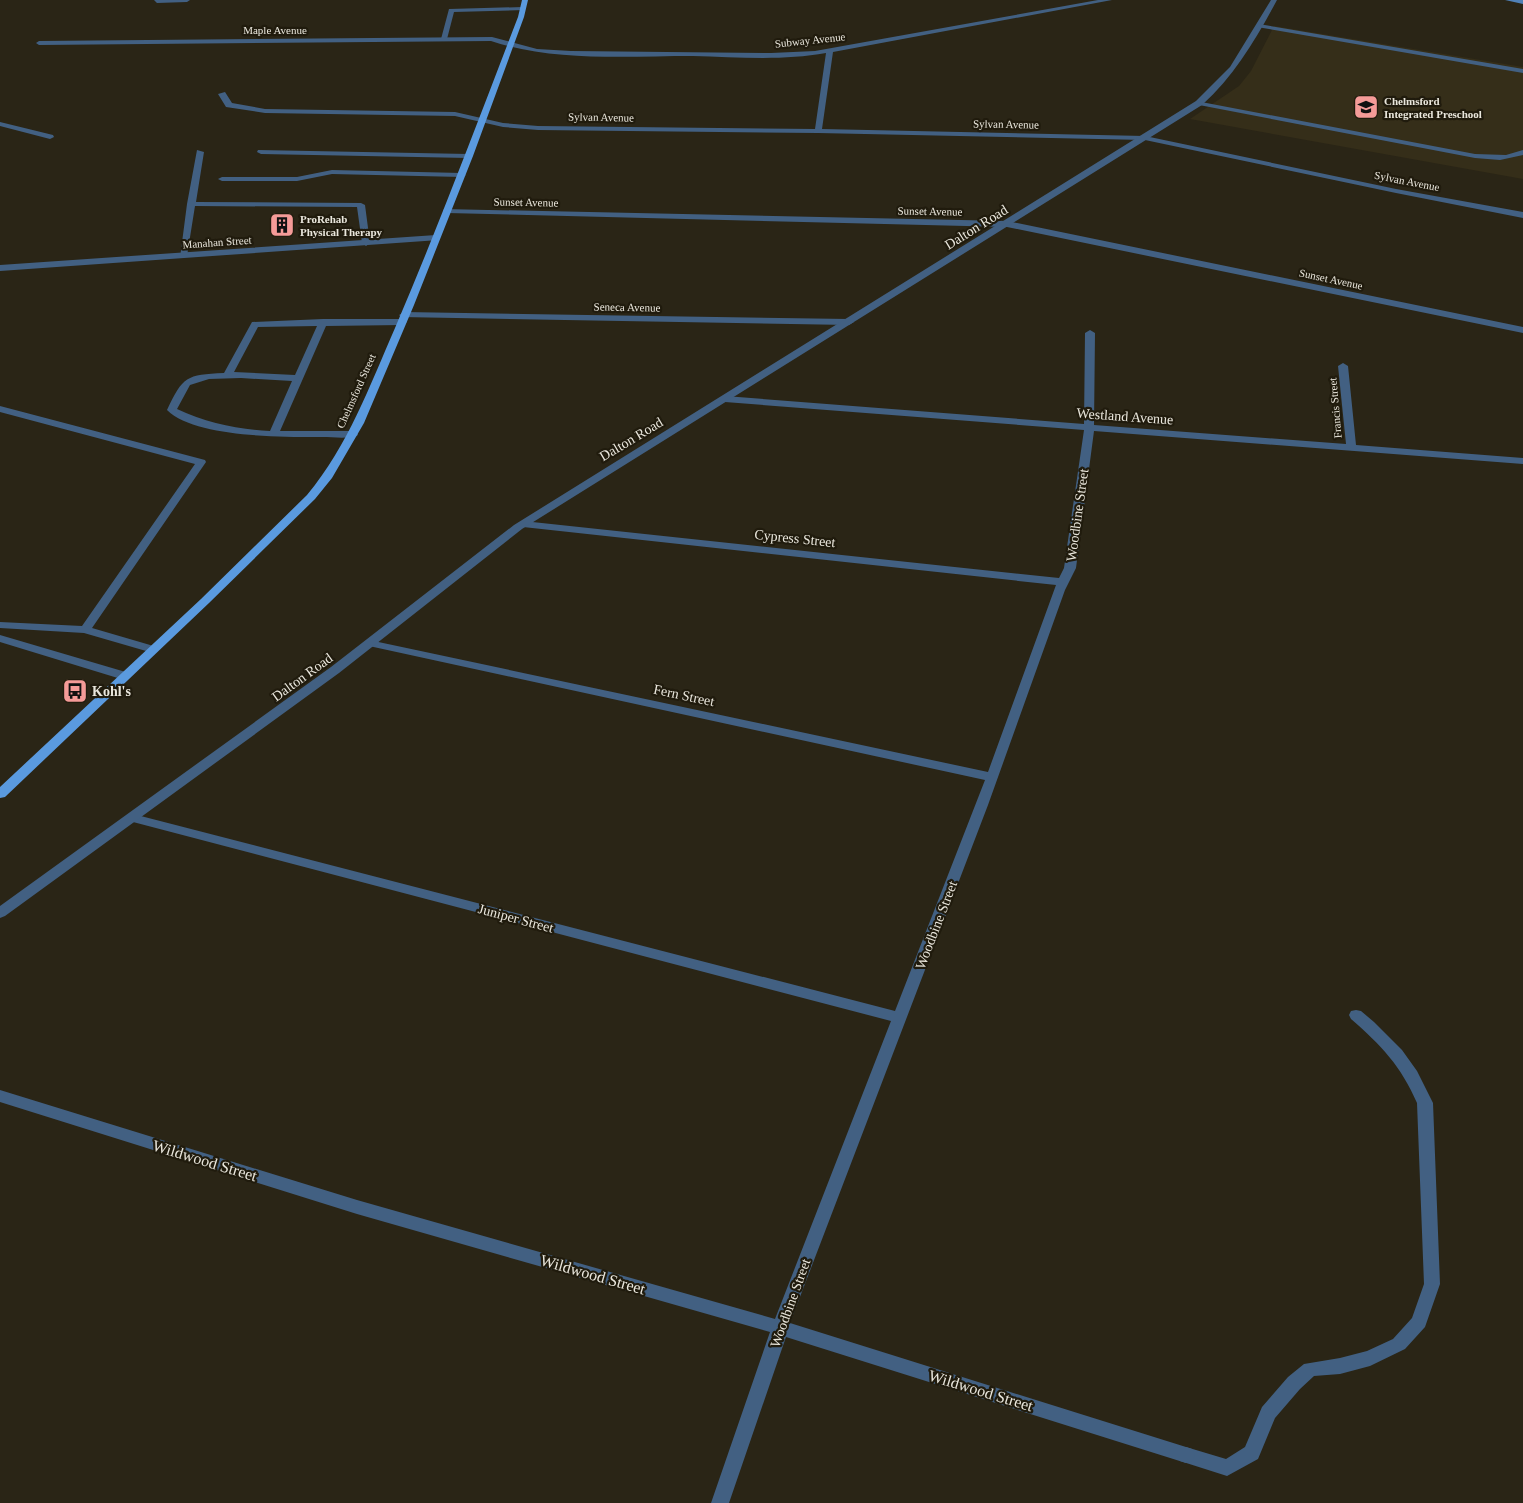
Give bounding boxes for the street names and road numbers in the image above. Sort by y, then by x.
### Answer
street label: Maple Avenue [243,24,307,36]
street label: Subway Avenue [774,30,846,50]
street label: Sylvan Avenue [568,110,634,124]
street label: Sylvan Avenue [973,117,1039,131]
street label: Sylvan Avenue [1373,169,1441,193]
street label: Sunset Avenue [493,195,559,209]
street label: Dalton Road [942,202,1010,253]
street label: Sunset Avenue [897,204,963,218]
street label: Manahan Street [182,234,252,250]
street label: Sunset Avenue [1298,266,1364,292]
street label: Seneca Avenue [594,300,661,314]
street label: Chelmsford Street [334,352,378,430]
street label: Francis Street [1326,377,1344,439]
street label: Westland Avenue [1076,406,1174,427]
street label: Dalton Road [597,415,666,464]
street label: Woodbine Street [1064,468,1091,562]
street label: Cypress Street [754,527,836,550]
street label: Dalton Road [269,650,335,704]
street label: Fern Street [652,682,716,709]
street label: Woodbine Street [913,879,960,971]
street label: Juniper Street [477,901,555,936]
street label: Wildwood Street [151,1137,260,1185]
street label: Wildwood Street [538,1251,648,1298]
street label: Woodbine Street [767,1257,814,1350]
street label: Wildwood Street [927,1367,1036,1415]

